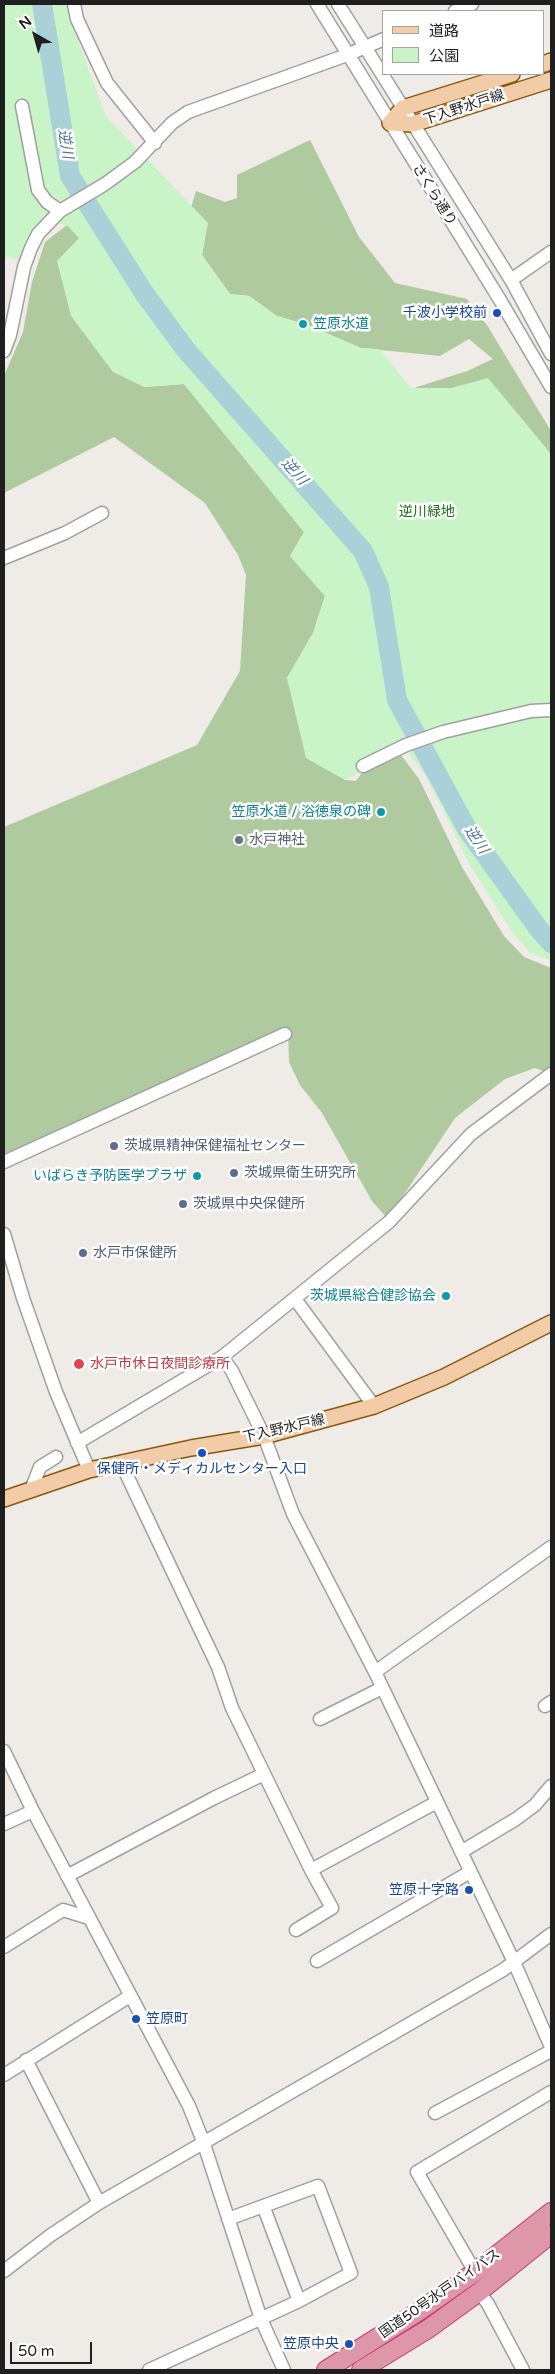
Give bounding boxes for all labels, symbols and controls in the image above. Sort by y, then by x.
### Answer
north arrow [10,10,60,60]
legend [382,10,545,75]
text: N [16,13,35,33]
text: 道路 [429,22,459,40]
text: 公園 [429,47,459,65]
street label: 下入野水戸線 [421,87,507,129]
water label: 逆川 [54,128,76,160]
street label: さくら通り [408,161,460,229]
place label: 千波小学校前 [403,305,487,321]
marker: 千波小学校前 [491,307,503,319]
place label: 笠原水道 [313,316,369,332]
marker: 笠原水道 [297,318,309,330]
water label: 逆川 [277,455,311,489]
park label: 逆川緑地 [399,504,455,520]
place label: 笠原水道 / 浴徳泉の碑 [232,804,371,820]
marker: 笠原水道 / 浴徳泉の碑 [375,806,387,818]
water label: 逆川 [460,823,492,857]
place label: 水戸神社 [249,832,305,848]
marker: 水戸神社 [233,834,245,846]
place label: 茨城県精神保健福祉センター [124,1138,306,1154]
marker: 茨城県精神保健福祉センター [108,1140,120,1152]
place label: 茨城県衛生研究所 [244,1165,356,1181]
marker: 茨城県衛生研究所 [228,1167,240,1179]
place label: いばらき予防医学プラザ [33,1168,187,1184]
marker: いばらき予防医学プラザ [191,1170,203,1182]
place label: 茨城県中央保健所 [193,1196,305,1212]
marker: 茨城県中央保健所 [177,1198,189,1210]
place label: 水戸市保健所 [93,1245,177,1261]
marker: 水戸市保健所 [77,1247,89,1259]
place label: 茨城県総合健診協会 [310,1288,436,1304]
marker: 茨城県総合健診協会 [440,1290,452,1302]
place label: 水戸市休日夜間診療所 [90,1356,230,1372]
marker: 水戸市休日夜間診療所 [72,1357,86,1371]
street label: 下入野水戸線 [241,1411,327,1447]
marker: 保健所・メディカルセンター入口 [196,1447,208,1459]
place label: 保健所・メディカルセンター入口 [97,1461,307,1477]
place label: 笠原十字路 [389,1882,459,1898]
marker: 笠原十字路 [463,1884,475,1896]
place label: 笠原町 [146,2011,188,2027]
marker: 笠原町 [130,2013,142,2025]
street label: 国道50号水戸バイパス [376,2246,504,2342]
scale bar [12,2332,95,2364]
place label: 笠原中央 [283,2336,339,2352]
marker: 笠原中央 [343,2338,355,2350]
text: 50 m [18,2342,55,2360]

